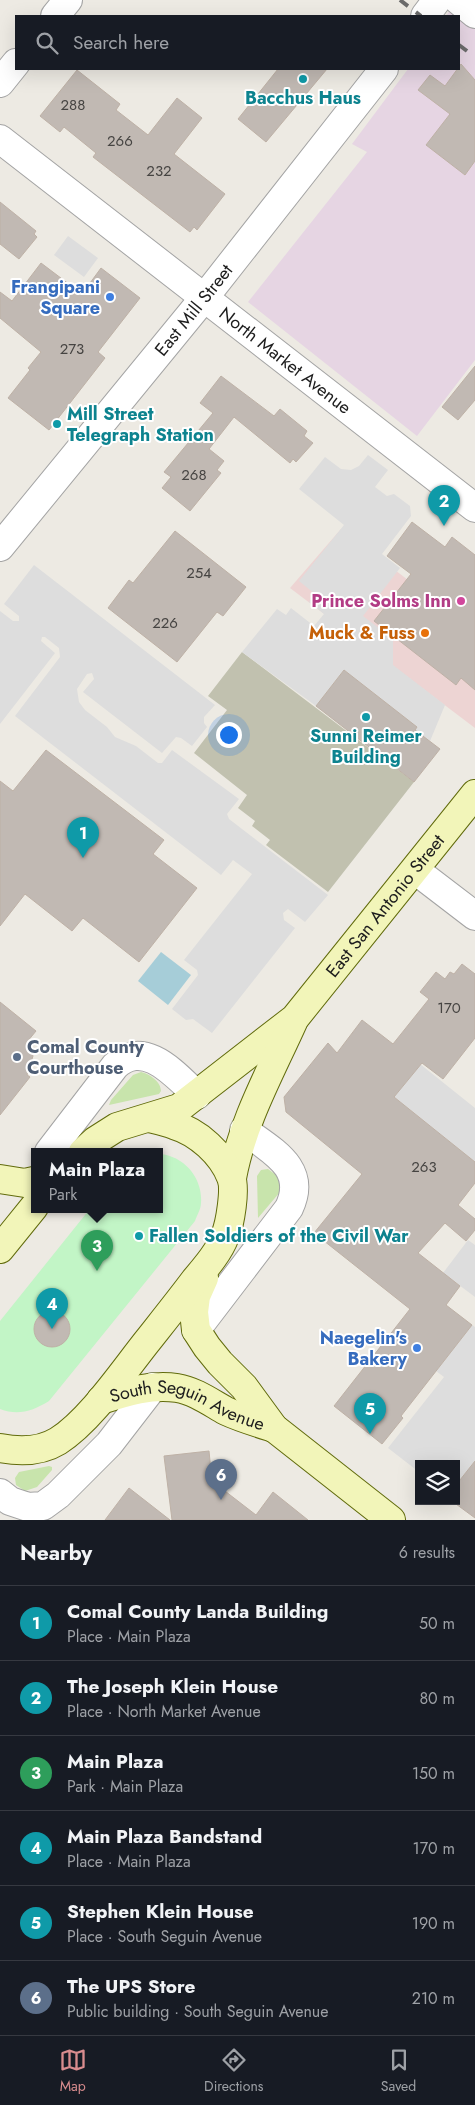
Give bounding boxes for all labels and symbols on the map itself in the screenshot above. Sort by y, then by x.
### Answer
marker: Bacchus Haus [297,73,309,85]
place label: Bacchus Haus [245,85,361,111]
house number: 288 [61,94,85,116]
house number: 266 [107,130,133,152]
house number: 232 [146,160,172,182]
street label: East Mill Street [149,258,239,362]
place label: Frangipani Square [11,274,100,321]
marker: Frangipani Square [104,291,116,303]
street label: North Market Avenue [213,301,357,420]
house number: 273 [60,338,84,360]
place label: Mill Street Telegraph Station [67,401,214,448]
marker: Mill Street Telegraph Station [51,418,63,430]
house number: 268 [181,464,207,486]
pin: 2 [428,485,460,526]
house number: 254 [186,562,212,584]
place label: Prince Solms Inn [311,588,451,614]
marker: Prince Solms Inn [455,595,467,607]
house number: 226 [152,612,178,634]
place label: Muck & Fuss [309,620,415,646]
marker: Muck & Fuss [419,627,431,639]
marker: Sunni Reimer Building [360,711,372,723]
your location [216,722,242,748]
place label: Sunni Reimer Building [310,723,423,770]
pin: 1 [67,817,99,858]
street label: East San Antonio Street [320,828,451,983]
house number: 170 [437,997,461,1019]
place label: Comal County Courthouse [27,1034,145,1081]
marker: Comal County Courthouse [11,1051,23,1063]
house number: 263 [411,1156,437,1178]
place label: Fallen Soldiers of the Civil War [149,1223,409,1249]
pin: 3 [81,1230,113,1271]
marker: Fallen Soldiers of the Civil War [133,1230,145,1242]
pin: 4 [36,1288,68,1329]
place label: Naegelin's Bakery [320,1325,408,1372]
marker: Naegelin's Bakery [411,1342,423,1354]
street label: South Seguin Avenue [106,1374,268,1437]
pin: 5 [354,1393,386,1434]
pin: 6 [205,1459,237,1500]

